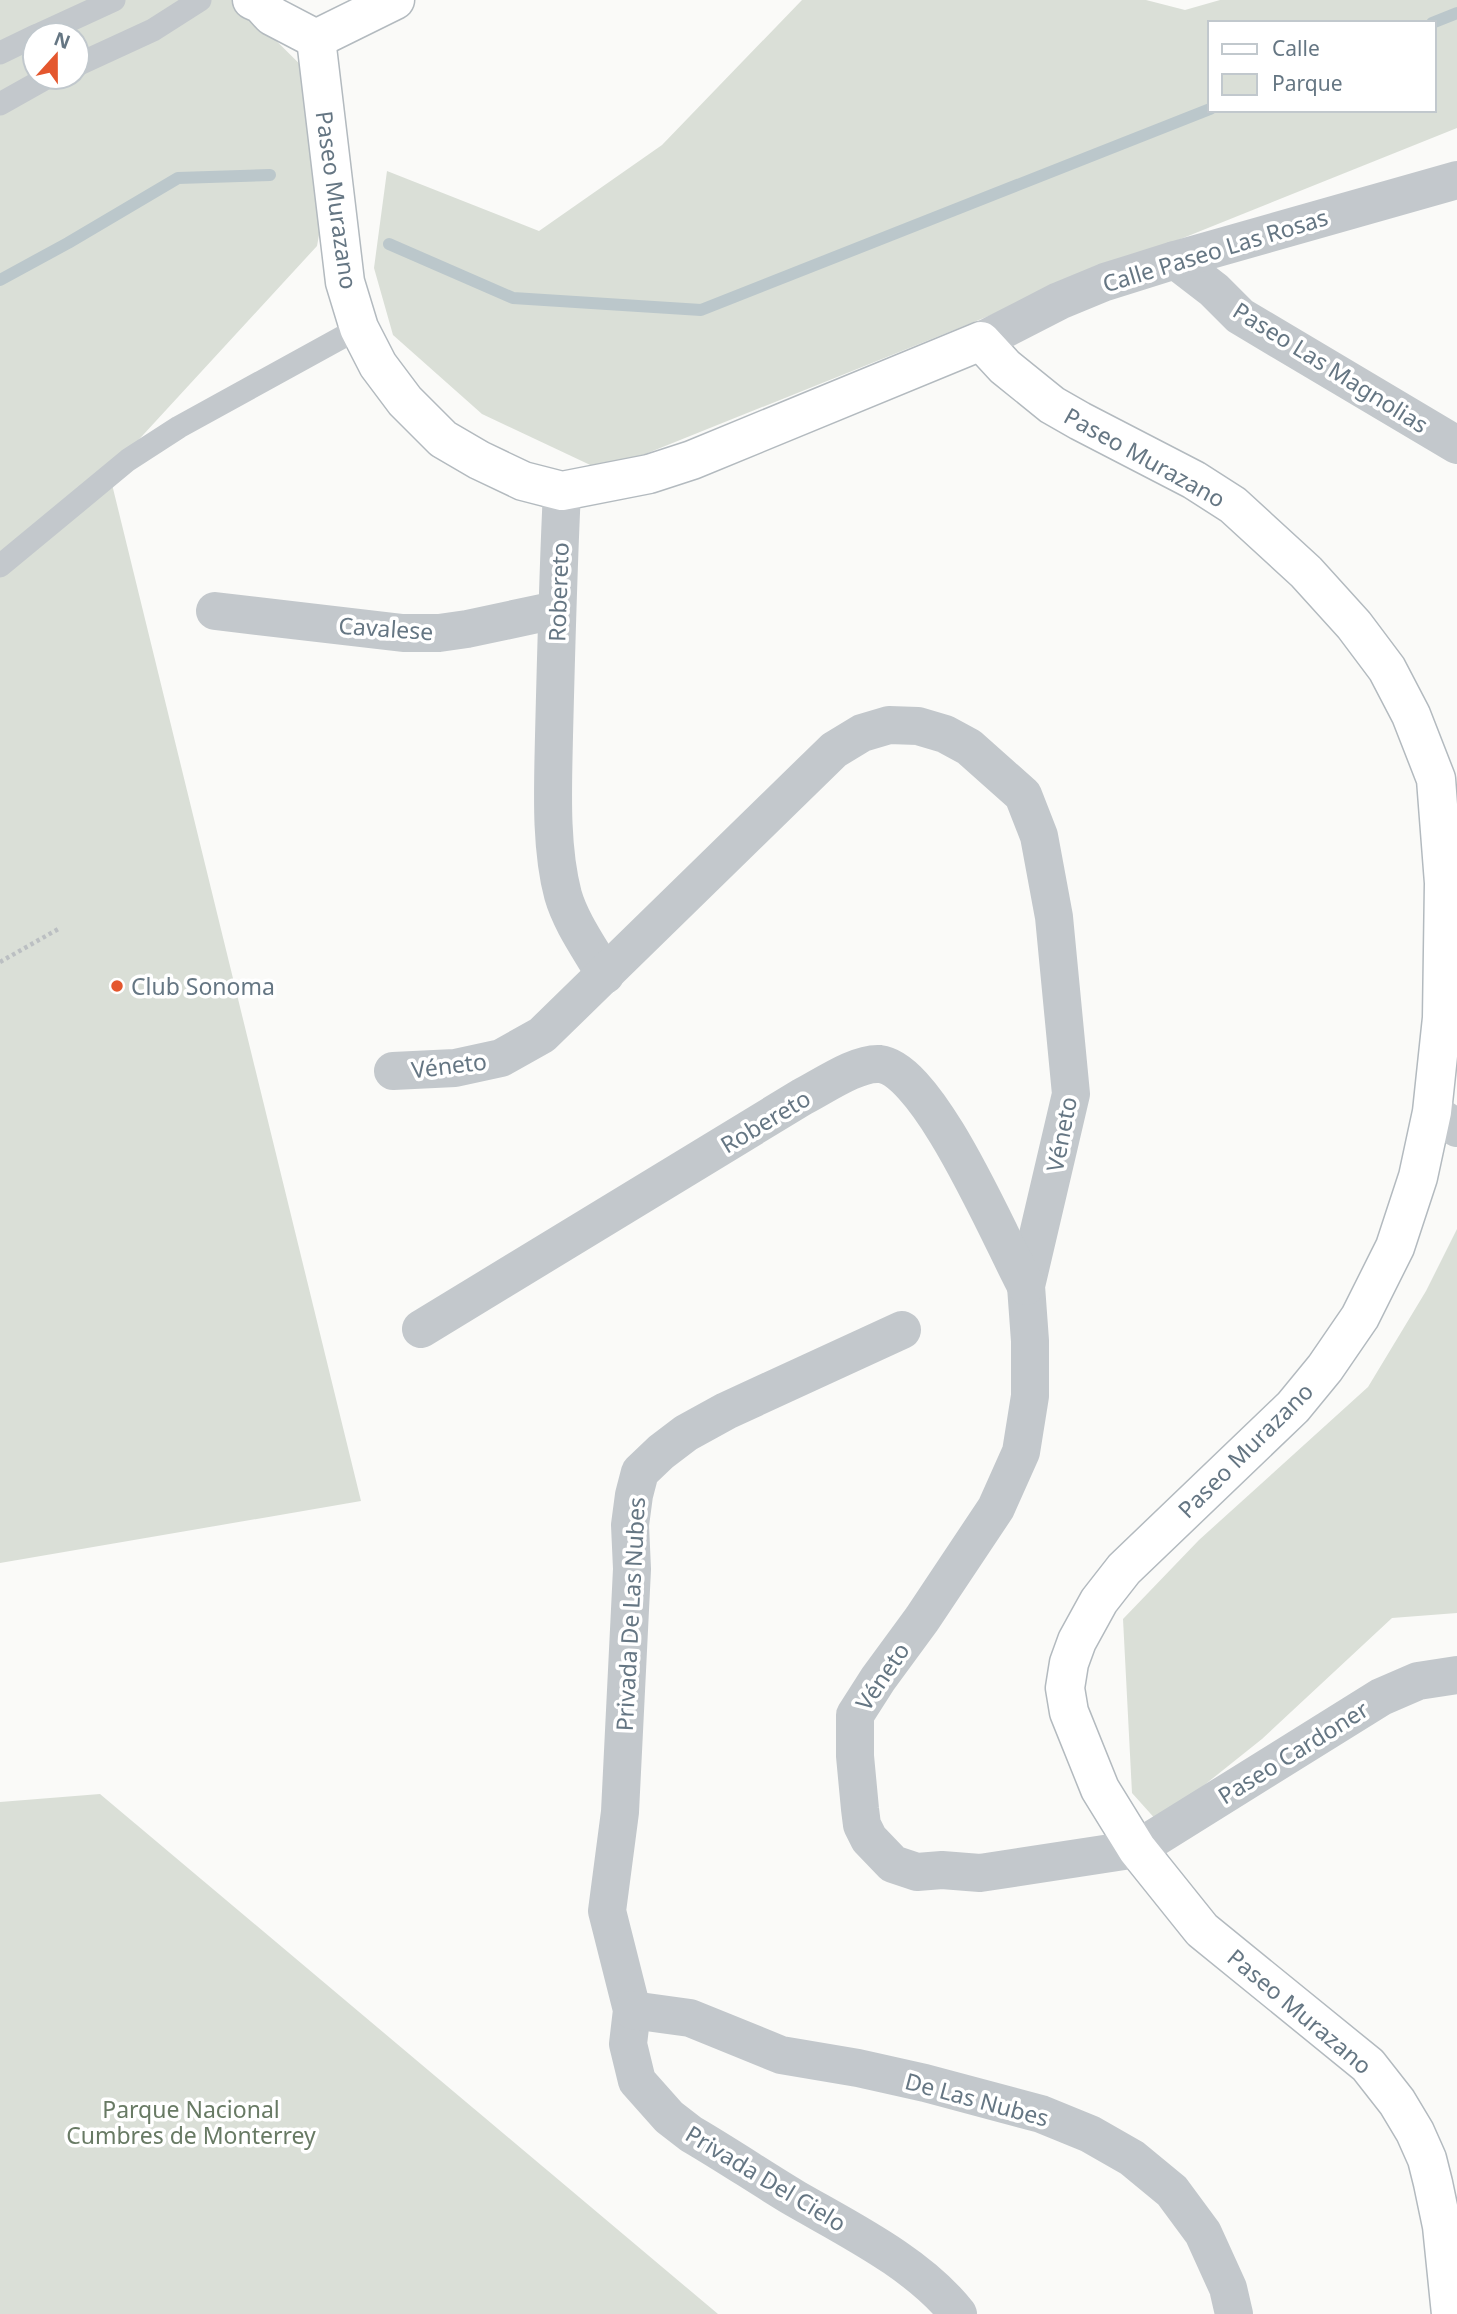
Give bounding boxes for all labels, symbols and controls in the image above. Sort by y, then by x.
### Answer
north arrow [21,21,91,91]
legend [1208,21,1436,112]
text: N [50,25,74,55]
text: Calle [1272,34,1320,62]
text: Parque [1272,69,1342,97]
street label: Paseo Murazano [309,109,365,291]
street label: Calle Paseo Las Rosas [1098,200,1332,300]
street label: Paseo Las Magnolias [1227,294,1435,440]
street label: Paseo Murazano [1059,399,1231,515]
street label: Robereto [540,542,576,642]
street label: Cavalese [338,609,434,647]
place label: Club Sonoma [131,970,275,1002]
marker: Club Sonoma [109,978,125,994]
street label: Véneto [409,1045,489,1085]
street label: Robereto [714,1082,816,1160]
street label: Véneto [1038,1094,1084,1174]
street label: Paseo Murazano [1170,1375,1320,1525]
street label: Privada De Las Nubes [608,1496,652,1732]
street label: Véneto [848,1636,916,1716]
street label: Paseo Cardoner [1212,1693,1375,1811]
street label: Paseo Murazano [1221,1941,1379,2081]
street label: De Las Nubes [902,2064,1052,2134]
park label: Parque Nacional Cumbres de Monterrey [66,2093,316,2151]
street label: Privada Del Cielo [680,2117,852,2239]

